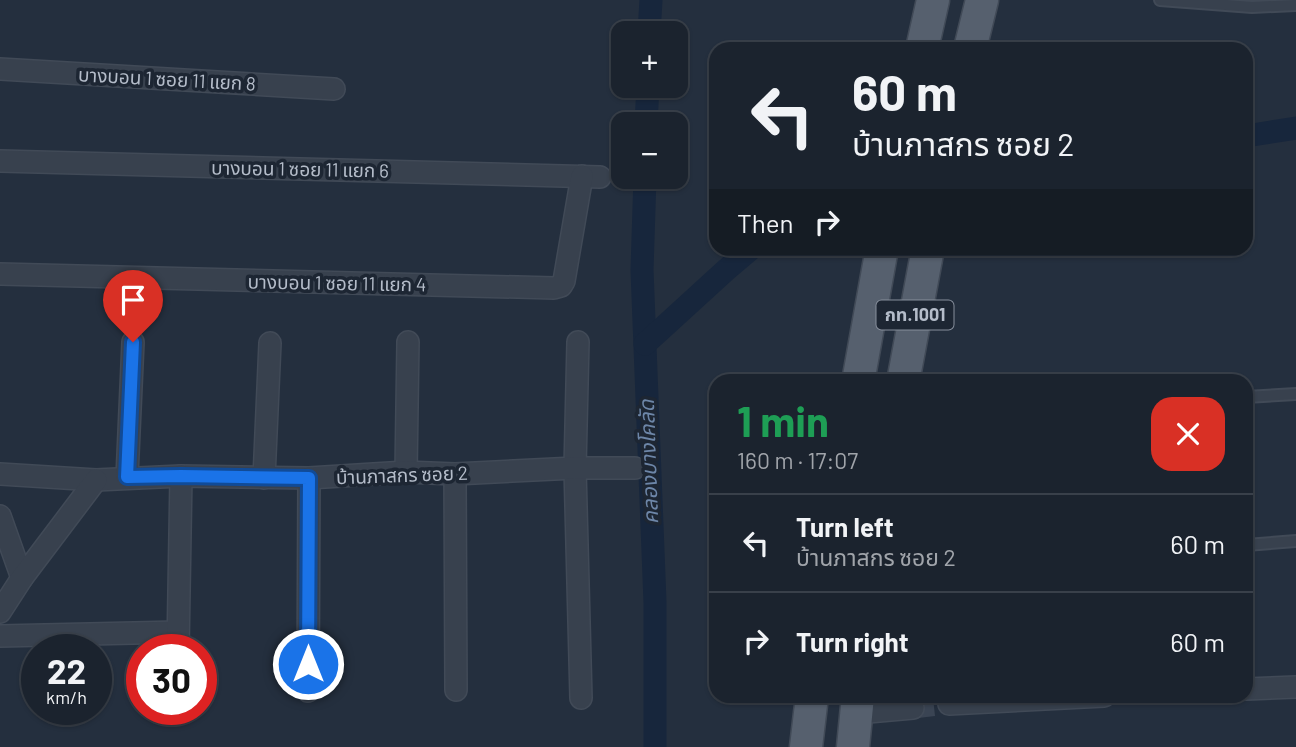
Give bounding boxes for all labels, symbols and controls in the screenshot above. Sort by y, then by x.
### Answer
map controls [611,21,688,189]
button: + [611,21,688,98]
street label: บางบอน 1 ซอย 11 แยก 8 [78,62,257,95]
text: 60 m [852,62,957,121]
icon: left [737,70,828,161]
button: − [611,112,688,189]
text: บ้านภาสกร ซอย 2 [852,124,1074,162]
street label: บางบอน 1 ซอย 11 แยก 6 [211,155,389,182]
icon: right [808,203,846,241]
text: Then [737,207,794,238]
street label: บางบอน 1 ซอย 11 แยก 4 [248,269,426,296]
pin [103,270,163,342]
icon: arrive [114,281,152,319]
road number: กท.1001 [876,300,954,330]
text: 1 min [737,395,829,445]
button: close [1151,397,1225,471]
water label: คลองบางโคลัด [633,398,662,525]
text: 160 m · 17:07 [737,446,858,474]
street label: บ้านภาสกร ซอย 2 [336,461,468,488]
text: Turn left [796,511,894,542]
icon: left [737,524,775,562]
text: 60 m [1170,528,1225,559]
text: บ้านภาสกร ซอย 2 [796,543,956,571]
icon: right [737,622,775,660]
text: Turn right [796,626,909,657]
text: 60 m [1170,626,1225,657]
position arrow [271,627,345,701]
speed limit sign: 30 [126,634,217,725]
text: 22 [47,649,86,691]
text: km/h [46,686,87,708]

